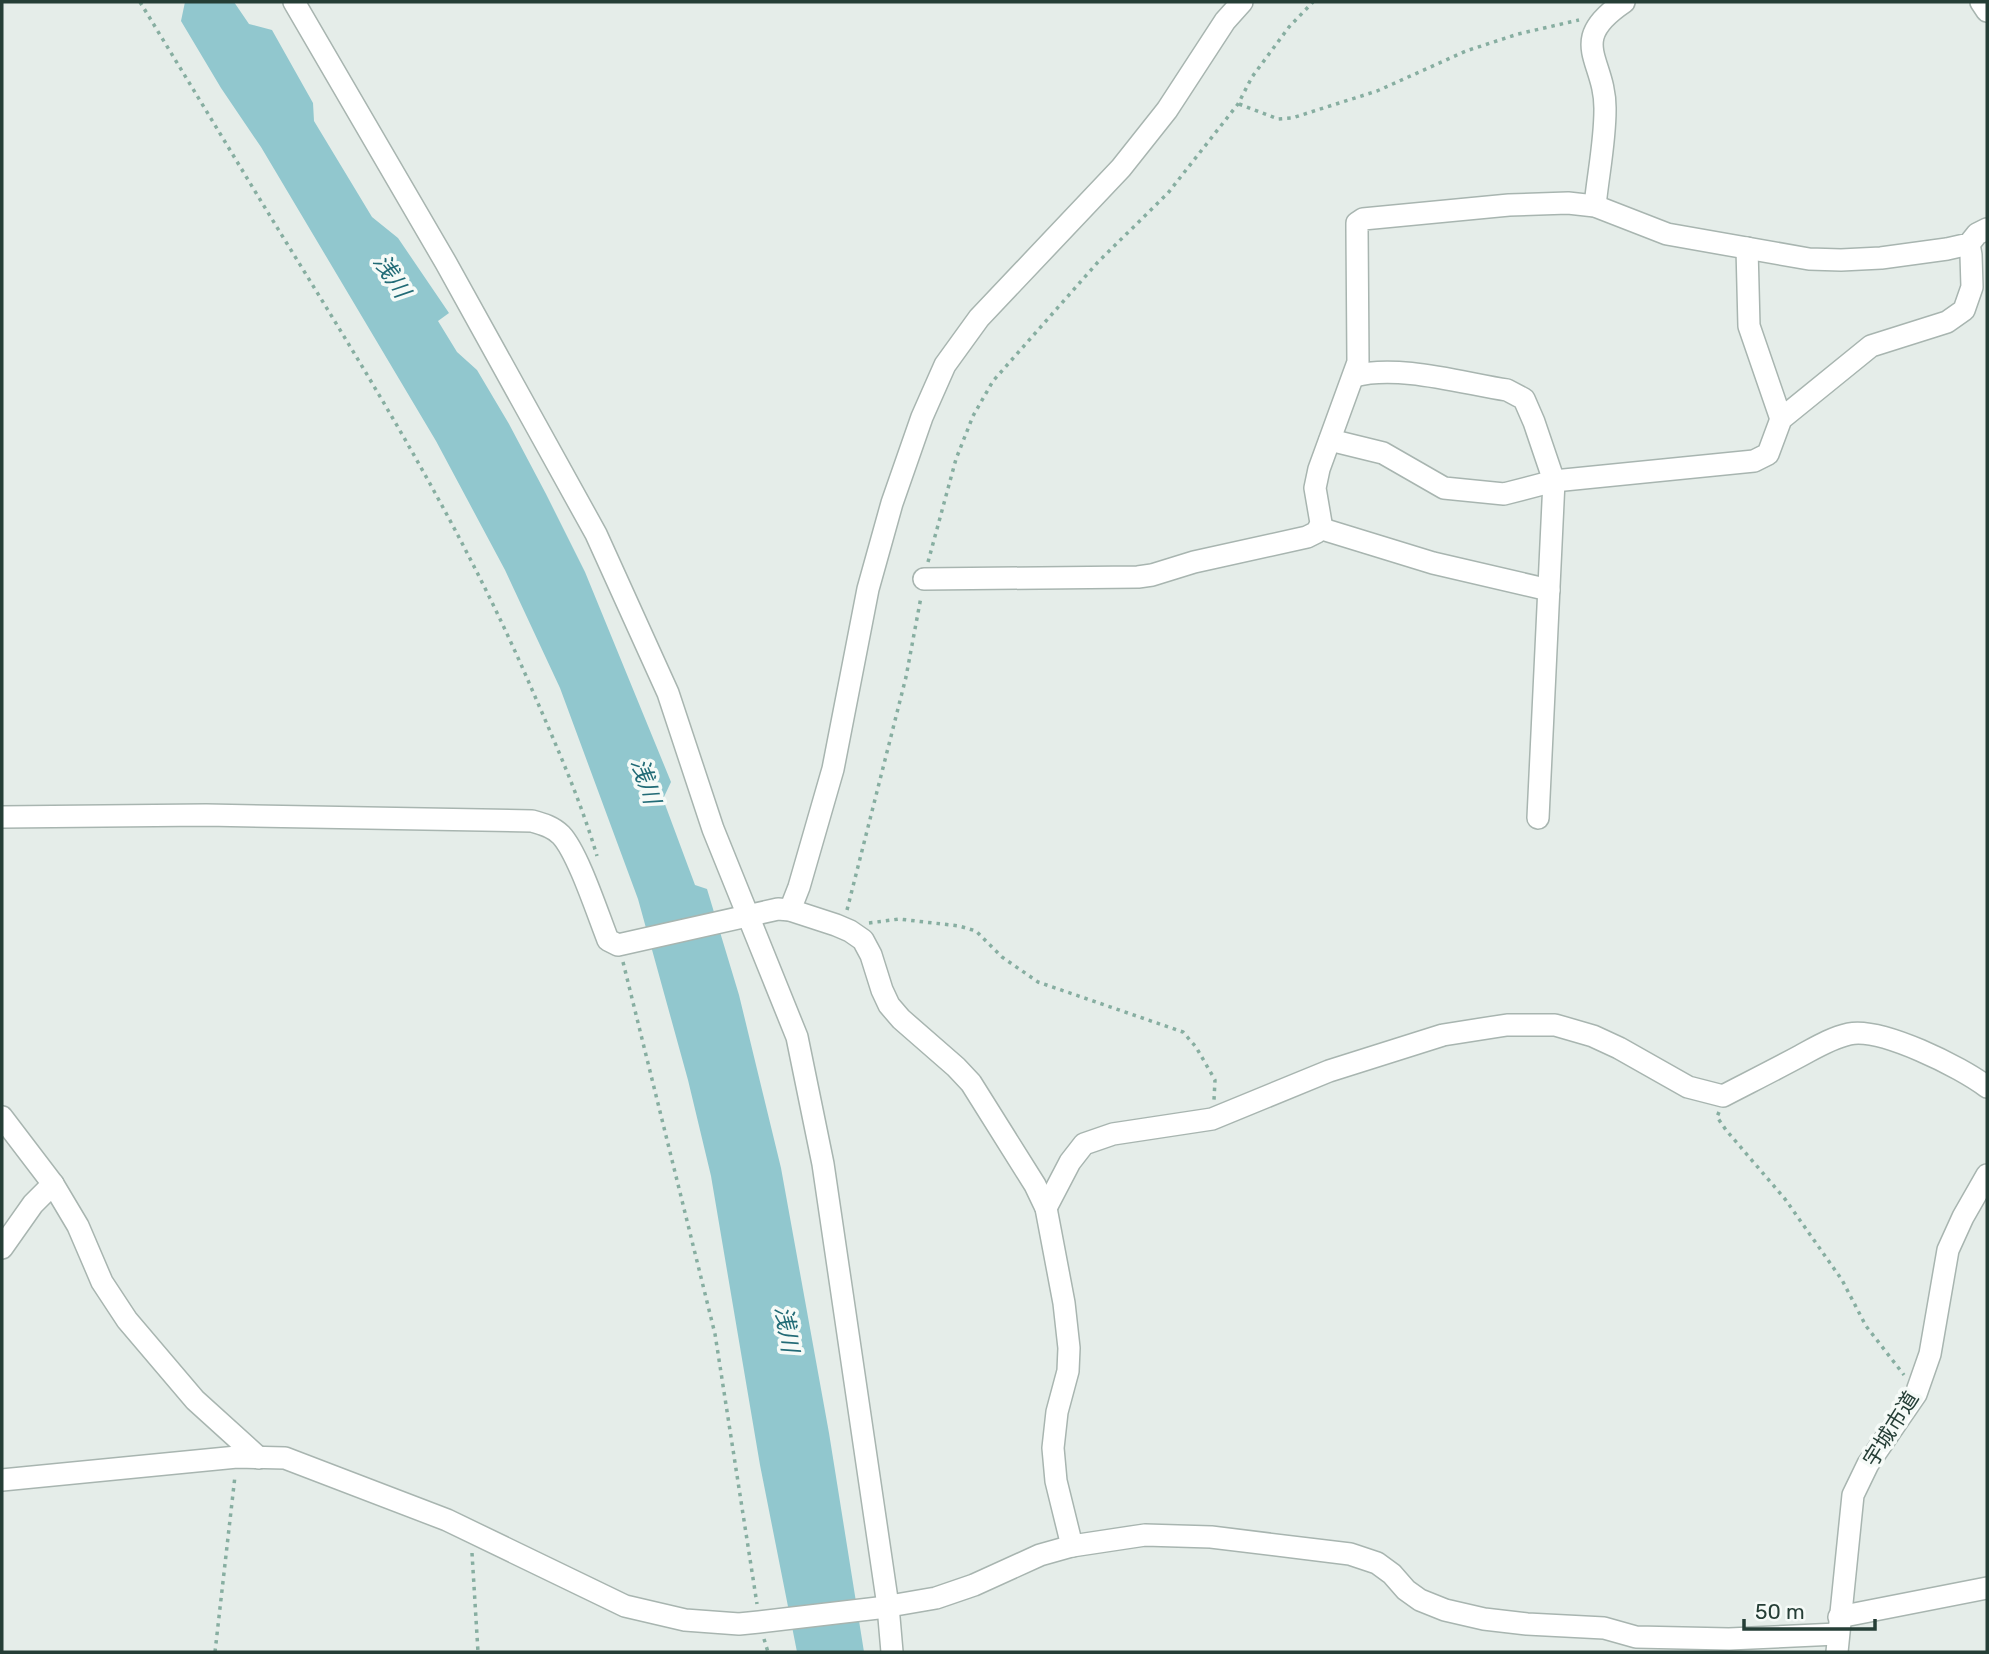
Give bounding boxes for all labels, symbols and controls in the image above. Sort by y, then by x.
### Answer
water label: 浅川 [368,249,418,305]
water label: 浅川 [626,755,667,810]
water label: 浅川 [769,1304,805,1357]
street label: 宇城市道 [1858,1386,1923,1471]
scale bar [1744,1588,1875,1632]
text: 50 m [1755,1599,1805,1624]

